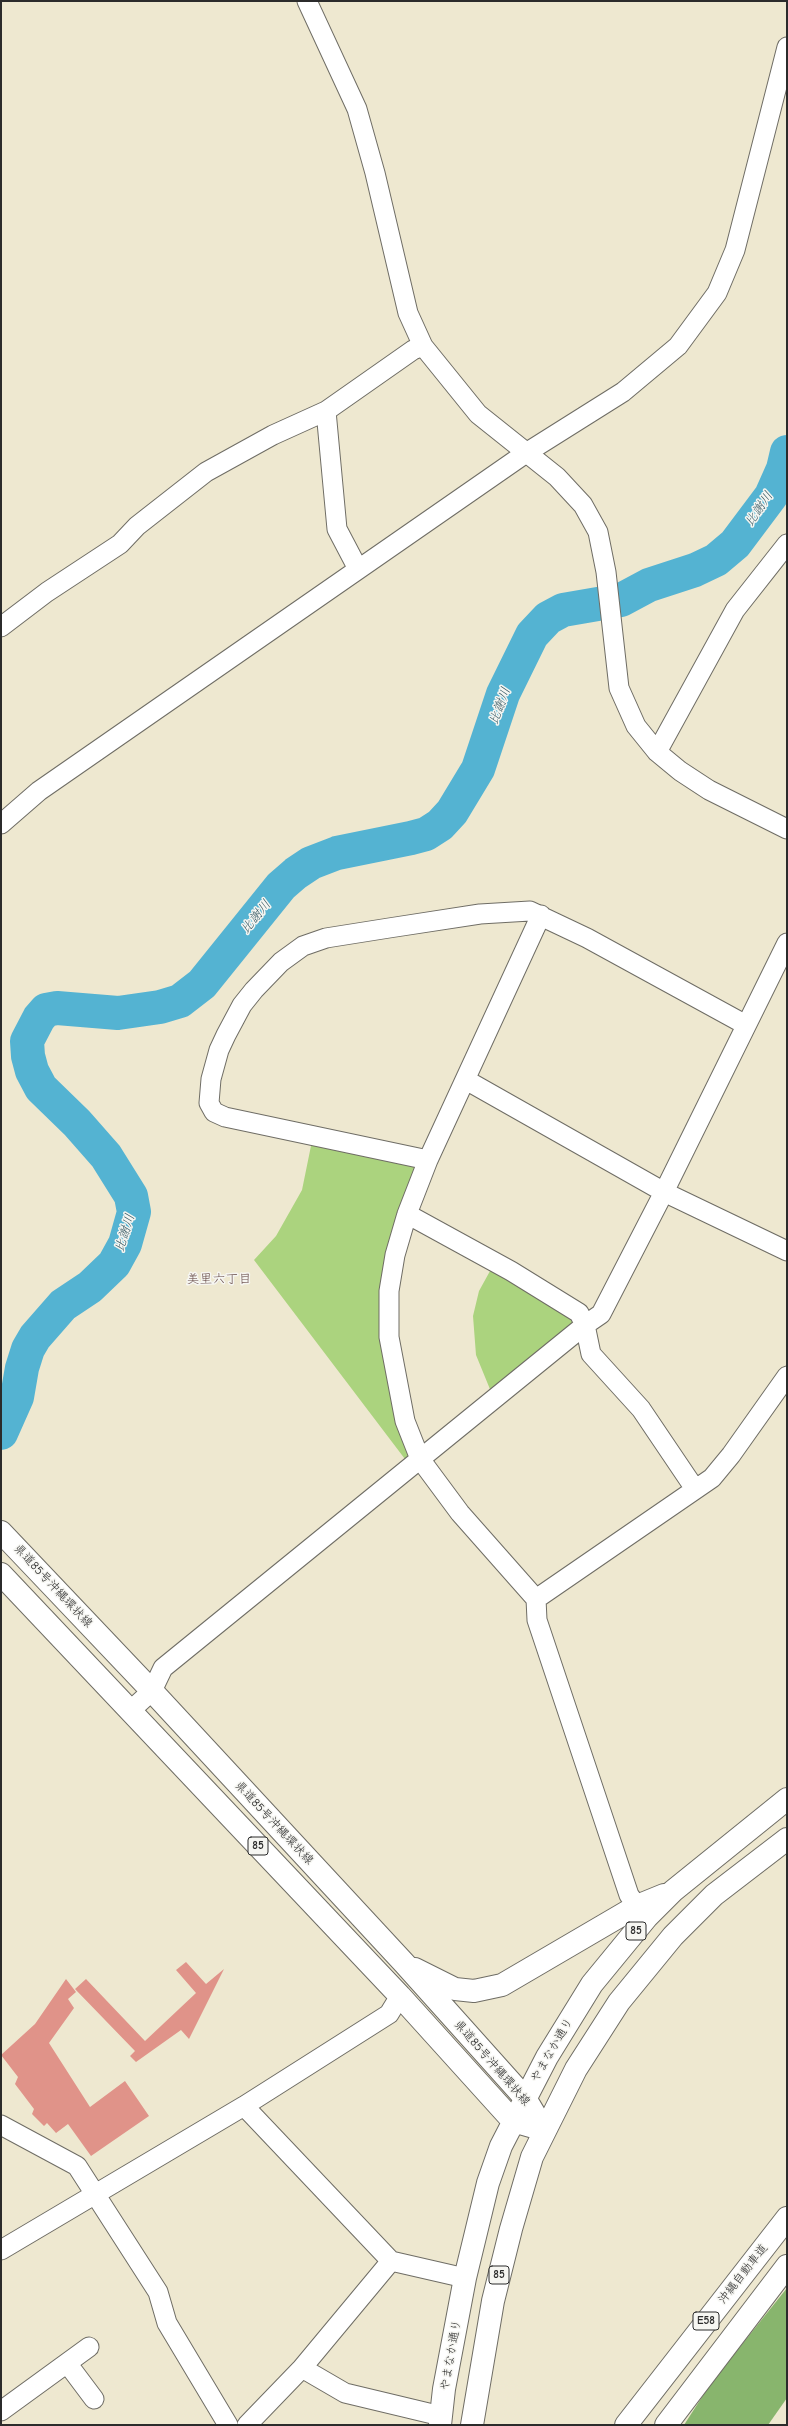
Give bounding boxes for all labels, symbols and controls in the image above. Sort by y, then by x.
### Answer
water label: 比謝川 [742,488,776,530]
water label: 比謝川 [486,685,514,727]
water label: 比謝川 [238,897,274,937]
water label: 比謝川 [112,1212,138,1254]
district label: 美里六丁目 [187,1271,251,1287]
street label: 県道85号沖縄環状線 [11,1541,95,1631]
street label: 県道85号沖縄環状線 [232,1778,316,1868]
road number: 85 [248,1837,268,1855]
road number: 85 [626,1922,646,1940]
street label: やまなか通り [528,2015,576,2085]
street label: 県道85号沖縄環状線 [451,2017,533,2109]
street label: 沖縄自動車道 [715,2241,771,2307]
road number: 85 [489,2266,509,2284]
road number: E58 [693,2312,719,2330]
street label: やまなか通り [438,2318,464,2392]

